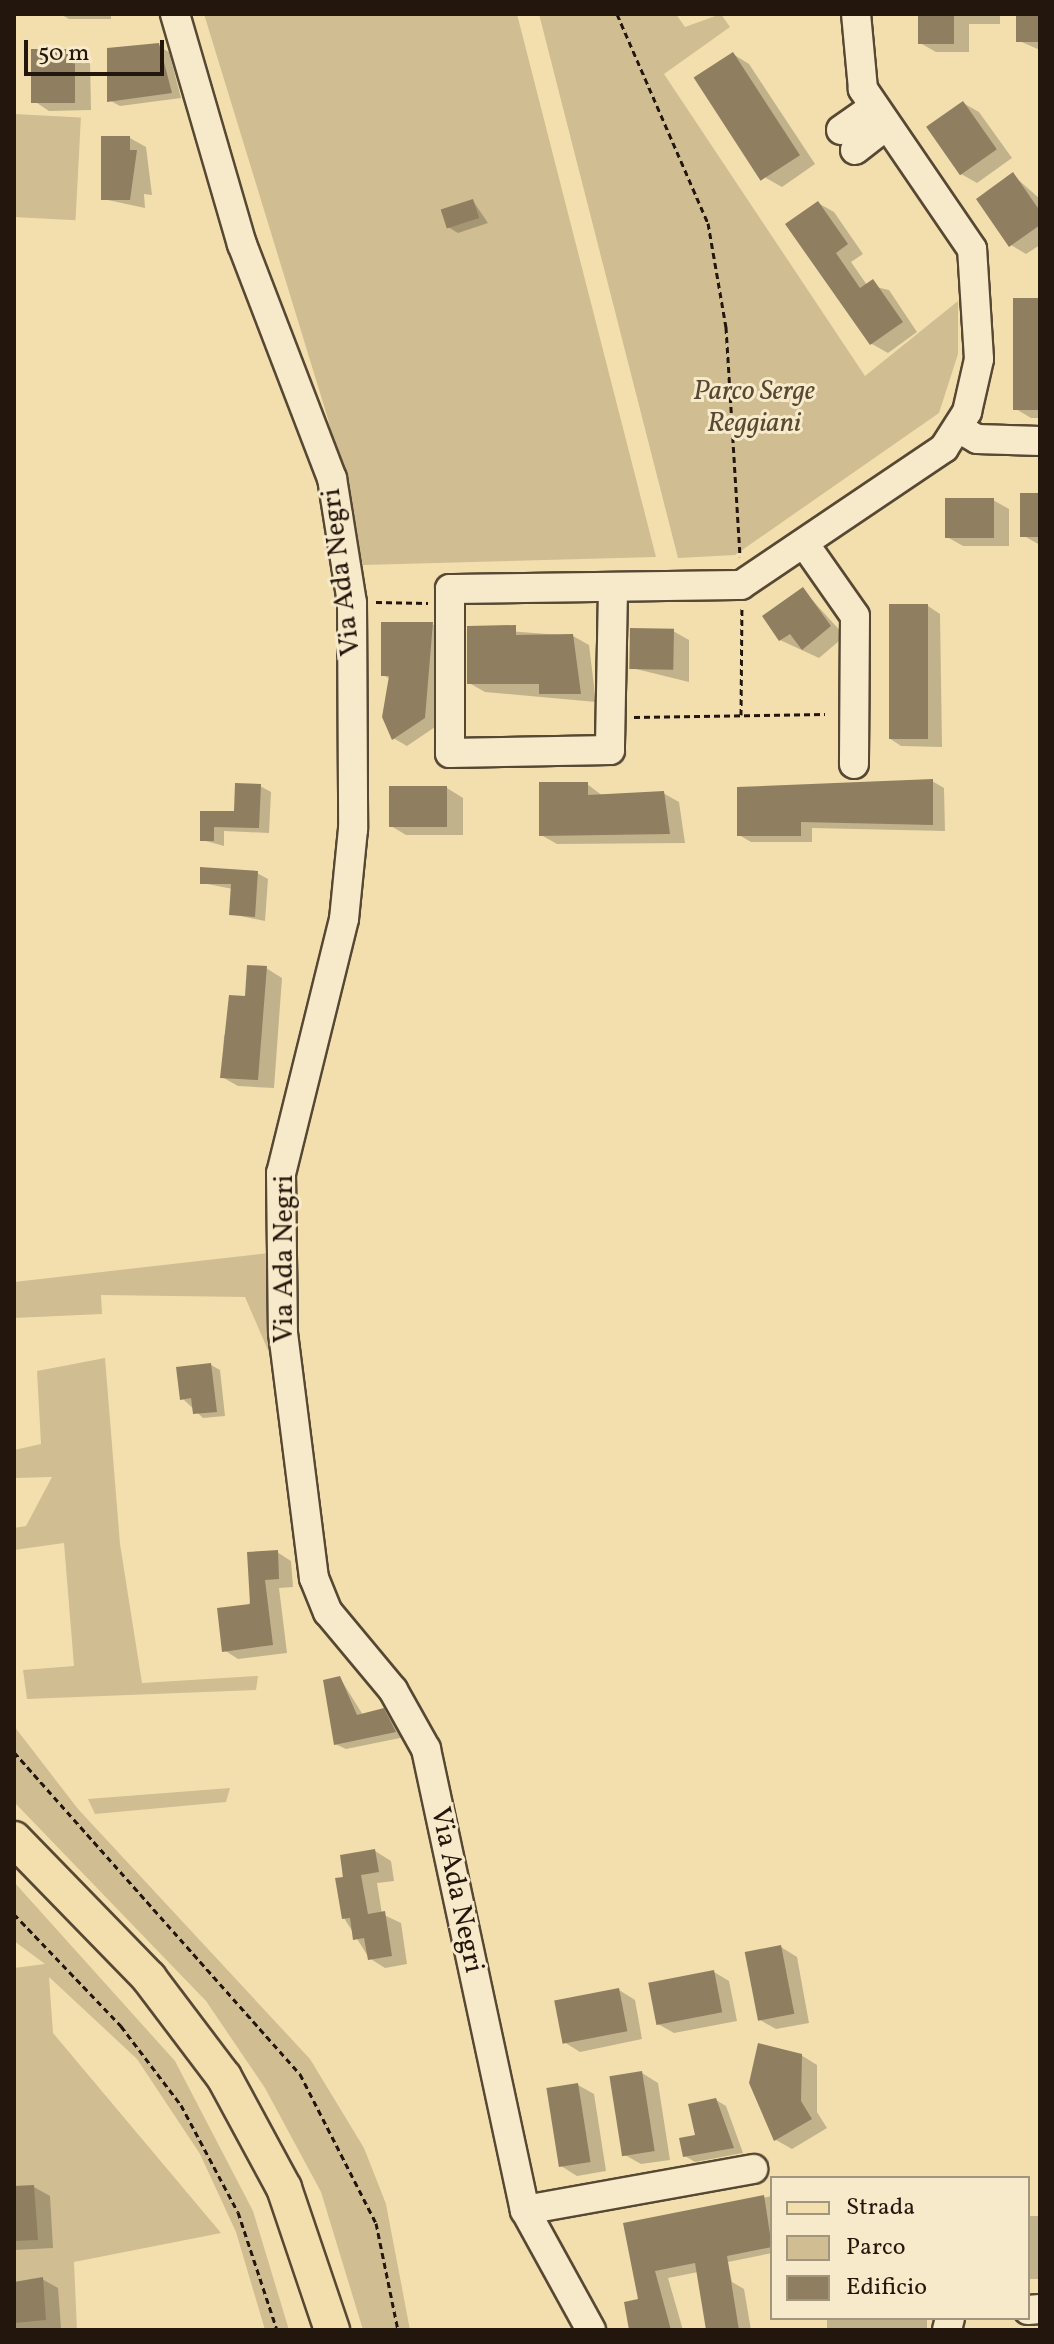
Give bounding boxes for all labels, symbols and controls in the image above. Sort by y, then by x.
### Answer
scale bar [28,24,168,74]
text: 50 m [38,37,90,71]
park label: Parco Serge Reggiani [693,375,815,441]
street label: Via Ada Negri [315,486,369,658]
street label: Via Ada Negri [268,1175,302,1343]
street label: Via Ada Negri [422,1804,490,1976]
legend [770,2176,1030,2320]
text: Strada [846,2191,915,2225]
text: Parco [846,2231,905,2265]
text: Edificio [846,2271,927,2305]

